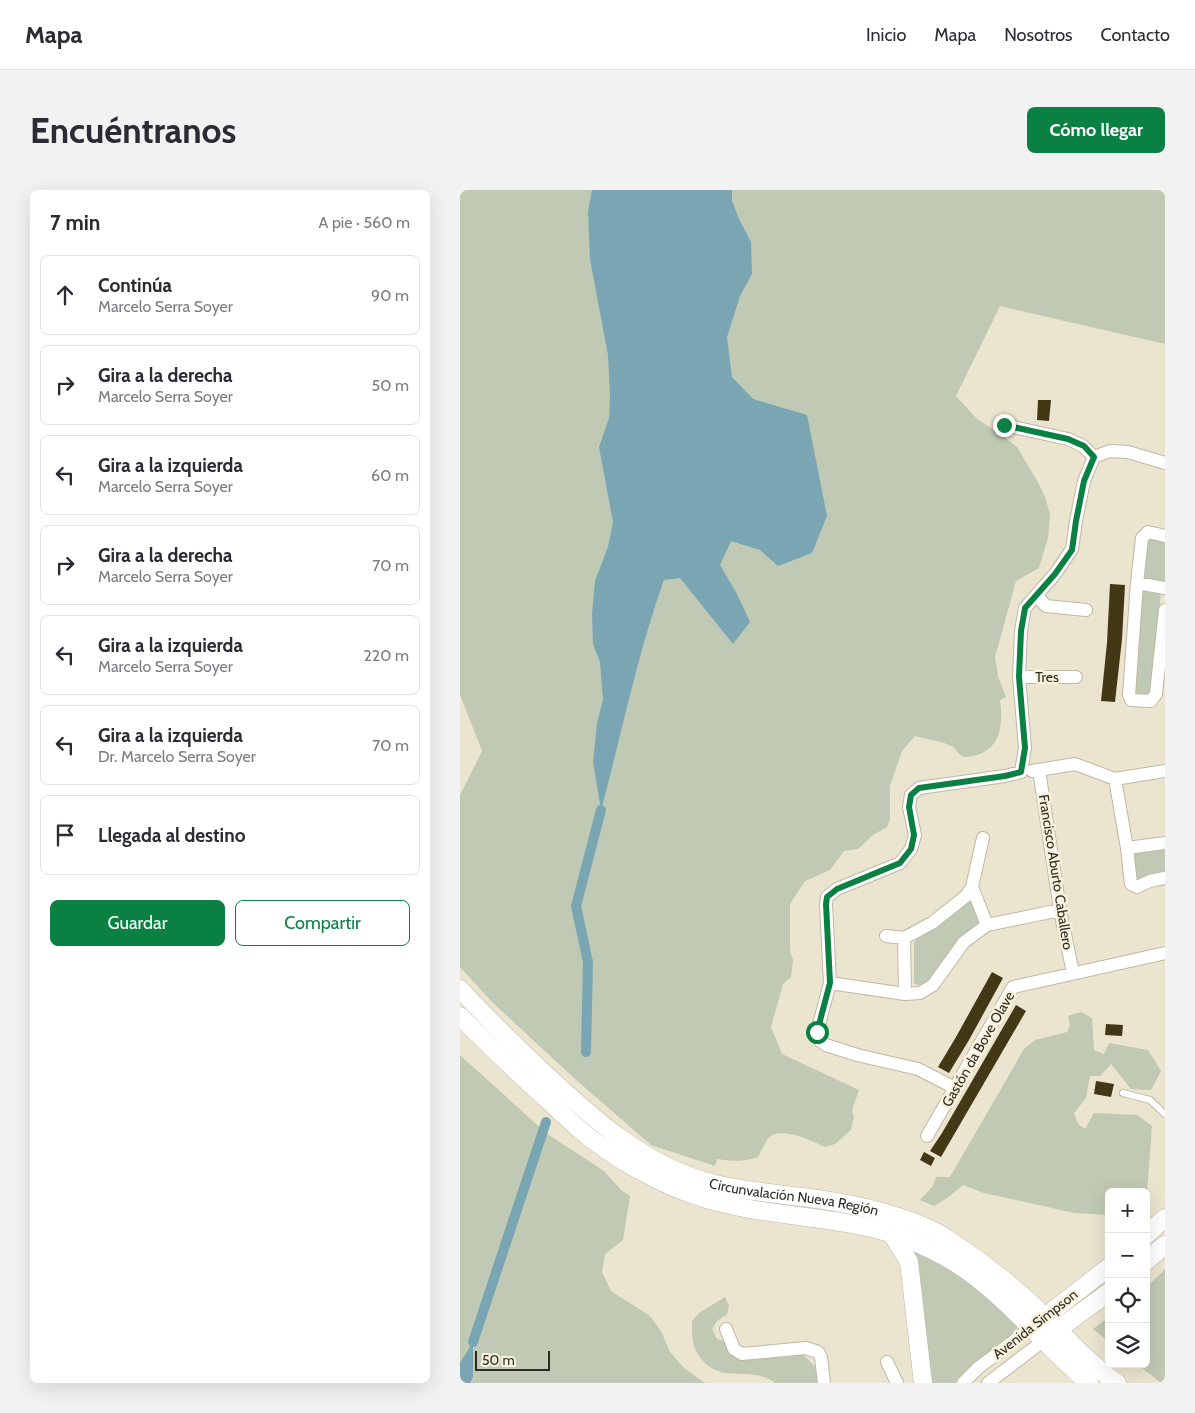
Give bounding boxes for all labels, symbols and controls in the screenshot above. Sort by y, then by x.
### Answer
text: Mapa [25,20,82,49]
text: Inicio [866,24,906,46]
text: Mapa [934,24,976,46]
text: Nosotros [1004,24,1073,46]
text: Contacto [1101,24,1170,46]
button: Cómo llegar [1027,107,1165,153]
text: Encuéntranos [30,109,236,152]
text: 7 min [50,210,100,235]
text: A pie · 560 m [318,213,410,232]
text: Continúa [98,274,172,297]
icon: ahead [51,281,79,309]
text: 90 m [371,286,409,305]
text: Marcelo Serra Soyer [98,297,233,316]
text: Gira a la derecha [98,364,233,387]
icon: right [51,371,79,399]
text: 50 m [372,376,409,395]
text: Marcelo Serra Soyer [98,387,233,406]
route end [993,414,1016,437]
text: Gira a la izquierda [98,454,243,477]
icon: left [51,461,79,489]
text: 60 m [371,466,409,485]
text: Marcelo Serra Soyer [98,477,233,496]
text: Gira a la derecha [98,544,233,567]
icon: right [51,551,79,579]
text: 70 m [372,556,409,575]
text: Marcelo Serra Soyer [98,567,233,586]
text: Gira a la izquierda [98,634,243,657]
icon: left [51,641,79,669]
text: 220 m [363,646,409,665]
text: Marcelo Serra Soyer [98,657,233,676]
street label: Tres [1035,668,1059,686]
text: Gira a la izquierda [98,724,243,747]
icon: left [51,731,79,759]
text: 70 m [372,736,409,755]
text: Dr. Marcelo Serra Soyer [98,747,256,766]
street label: Francisco Aburto Caballero [1035,793,1077,951]
icon: arrive [51,821,79,849]
text: Llegada al destino [98,824,245,847]
button: Guardar [50,900,225,946]
button: Compartir [235,900,410,946]
street label: Gastón da Bove Olave [938,988,1018,1110]
route start [806,1021,829,1044]
street label: Circunvalación Nueva Región [707,1174,881,1220]
map controls [1105,1188,1150,1368]
button: + [1105,1188,1150,1233]
button: − [1105,1233,1150,1278]
button: locate [1105,1278,1150,1323]
street label: Avenida Simpson [989,1285,1081,1363]
button: layers [1105,1323,1150,1368]
scale bar [475,1348,550,1371]
text: 50 m [482,1351,515,1369]

